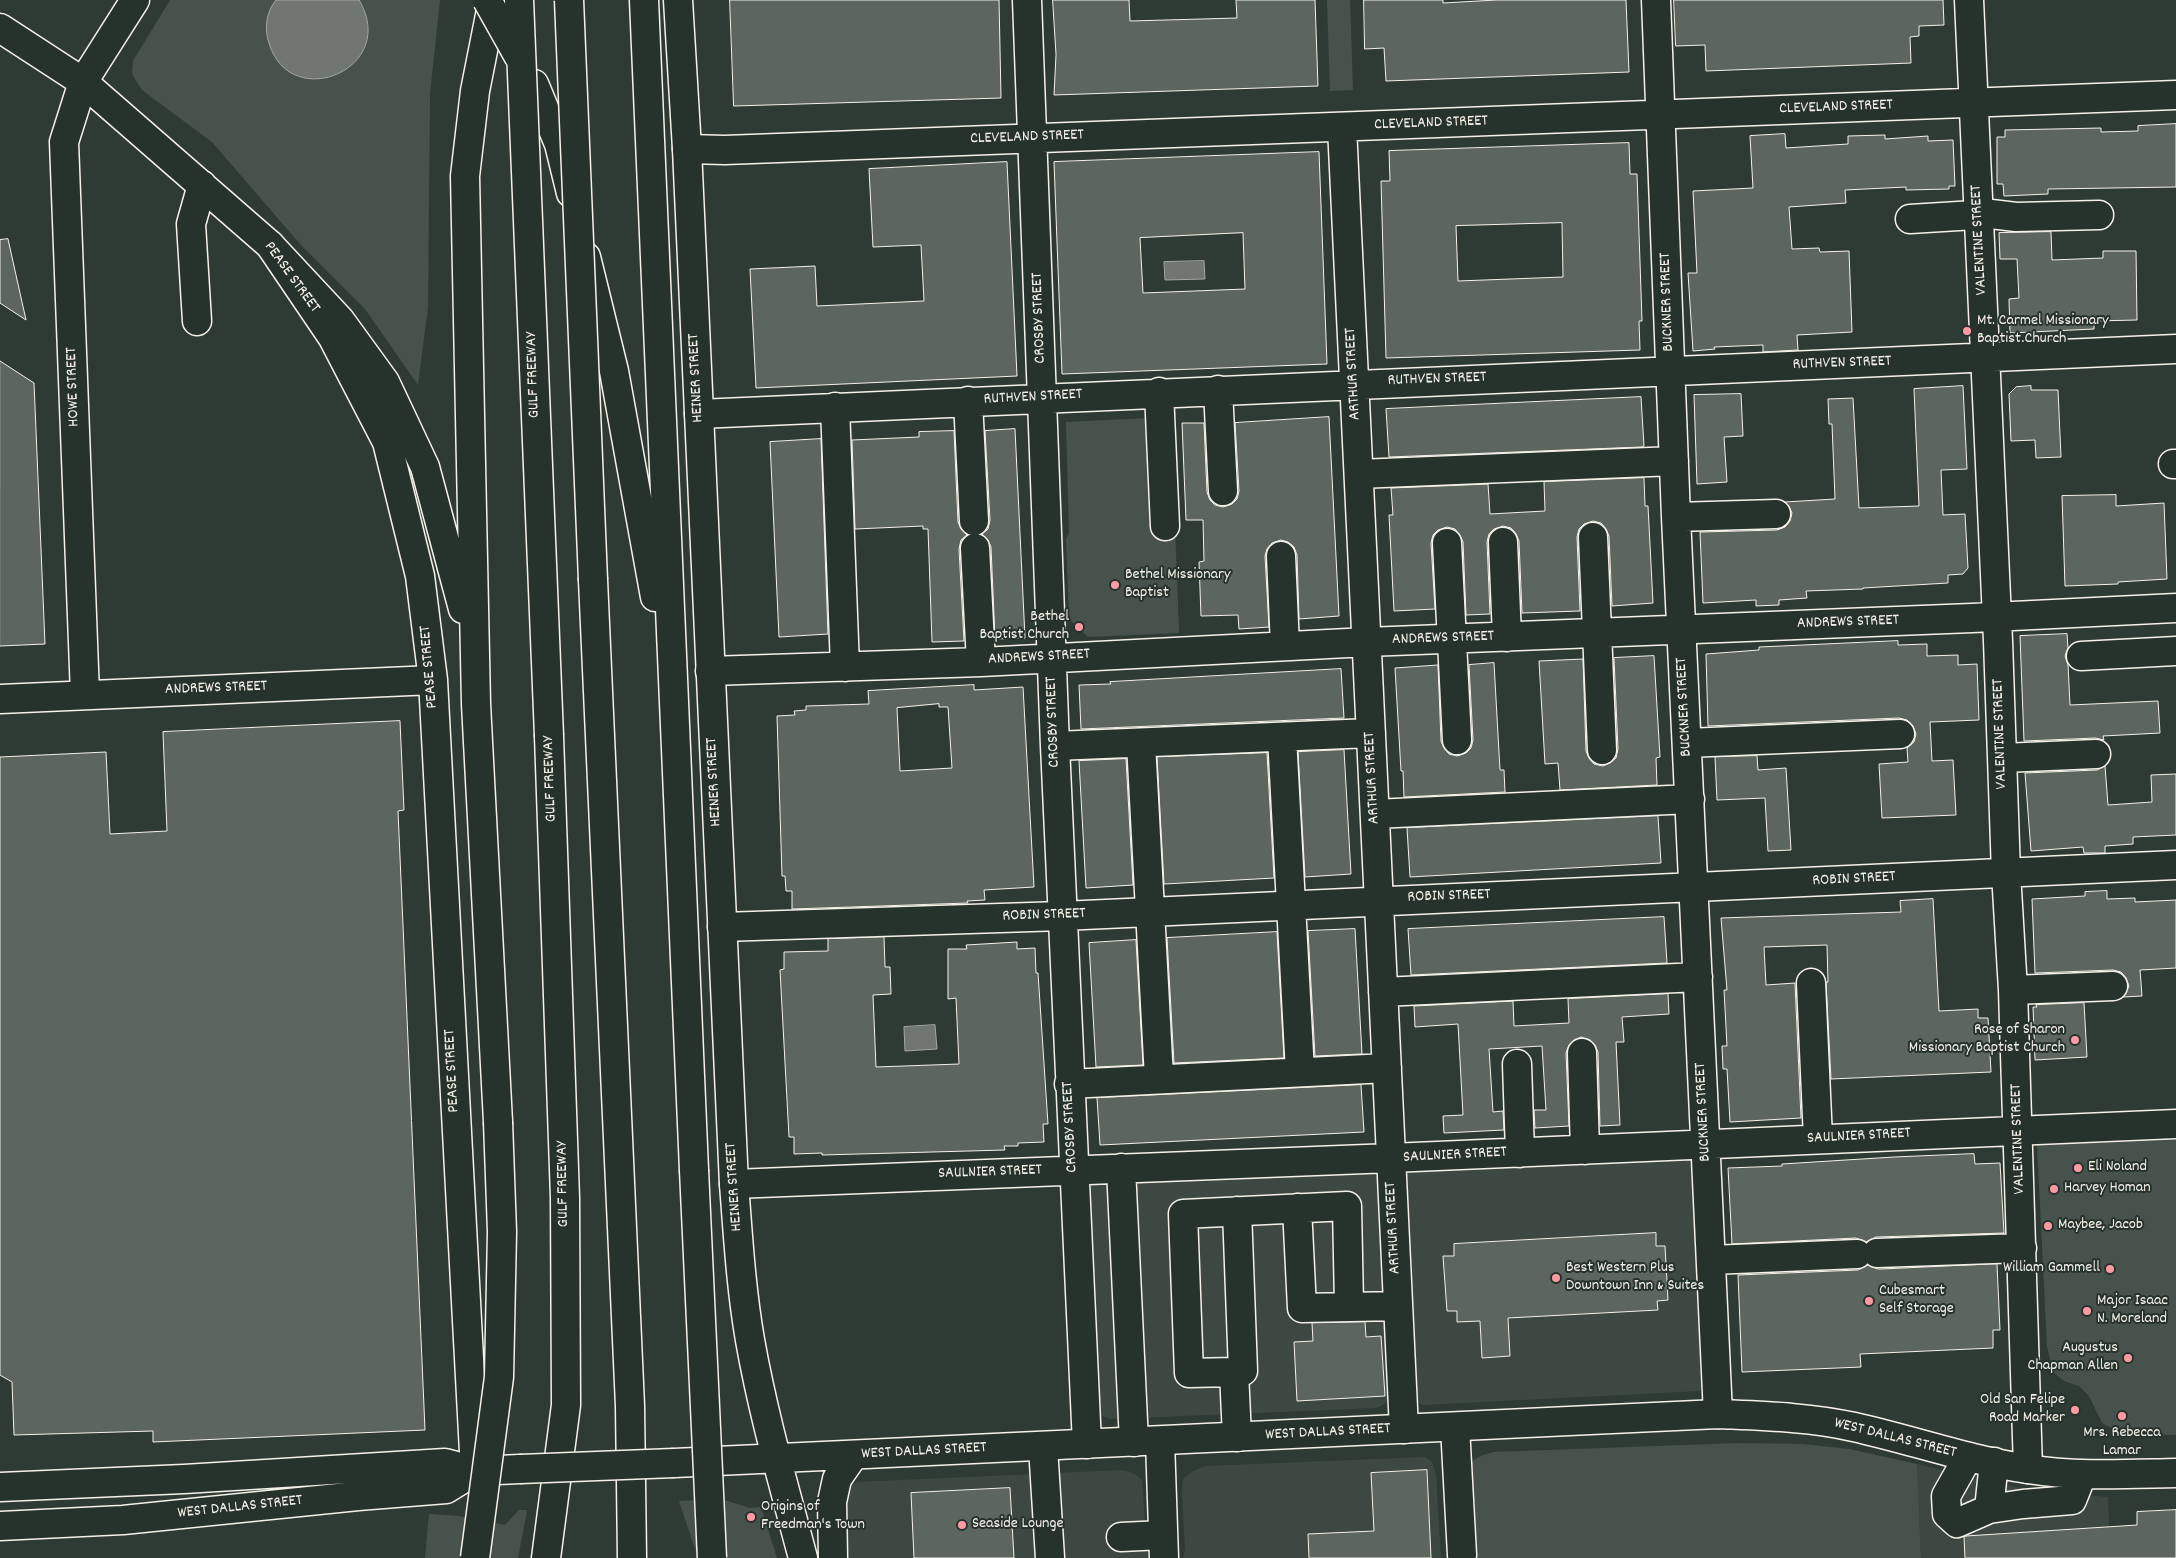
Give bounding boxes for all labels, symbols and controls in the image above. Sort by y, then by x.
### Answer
street label: CLEVELAND STREET [1779,96,1893,120]
street label: CLEVELAND STREET [1374,112,1488,136]
street label: CLEVELAND STREET [970,126,1084,150]
street label: VALENTINE STREET [1968,184,1992,296]
street label: PEASE STREET [259,239,323,317]
street label: BUCKNER STREET [1657,252,1679,352]
street label: CROSBY STREET [1029,272,1051,364]
place label: Mt. Carmel Missionary Baptist Church [1977,312,2109,350]
marker: Mt. Carmel Missionary Baptist Church [1961,325,1973,337]
street label: ARTHUR STREET [1342,327,1366,421]
street label: GULF FREEWAY [523,332,545,418]
street label: HEINER STREET [685,333,709,423]
street label: HOWE STREET [63,347,85,427]
street label: RUTHVEN STREET [1792,353,1892,375]
street label: RUTHVEN STREET [1387,369,1487,391]
street label: RUTHVEN STREET [983,386,1083,410]
place label: Bethel Missionary Baptist [1125,566,1231,604]
marker: Bethel Missionary Baptist [1109,579,1121,591]
place label: Bethel Baptist Church [980,608,1069,646]
street label: ANDREWS STREET [1797,612,1899,634]
marker: Bethel Baptist Church [1073,621,1085,633]
street label: PEASE STREET [417,625,443,709]
street label: ANDREWS STREET [1392,628,1494,650]
street label: ANDREWS STREET [988,646,1090,670]
street label: BUCKNER STREET [1673,657,1697,757]
street label: CROSBY STREET [1043,676,1065,768]
street label: ANDREWS STREET [165,678,267,700]
street label: VALENTINE STREET [1989,678,2013,790]
street label: ARTHUR STREET [1361,731,1385,825]
street label: GULF FREEWAY [540,736,562,822]
street label: HEINER STREET [703,737,727,827]
street label: ROBIN STREET [1812,868,1896,892]
street label: ROBIN STREET [1407,886,1491,908]
street label: ROBIN STREET [1002,905,1086,927]
place label: Rose of Sharon Missionary Baptist Church [1909,1021,2065,1059]
street label: PEASE STREET [441,1029,465,1113]
marker: Rose of Sharon Missionary Baptist Church [2069,1034,2081,1046]
street label: BUCKNER STREET [1692,1062,1716,1162]
street label: CROSBY STREET [1059,1081,1083,1173]
street label: VALENTINE STREET [2007,1083,2031,1195]
street label: SAULNIER STREET [1807,1125,1911,1149]
street label: GULF FREEWAY [554,1141,574,1227]
street label: HEINER STREET [722,1142,748,1232]
street label: SAULNIER STREET [1403,1144,1507,1168]
place label: Eli Noland [2088,1158,2147,1178]
street label: SAULNIER STREET [938,1162,1042,1184]
marker: Eli Noland [2072,1162,2084,1174]
place label: Harvey Homan [2064,1179,2151,1199]
street label: ARTHUR STREET [1382,1181,1406,1275]
marker: Harvey Homan [2048,1183,2060,1195]
place label: Maybee, Jacob [2058,1216,2143,1236]
marker: Maybee, Jacob [2042,1220,2054,1232]
place label: Best Western Plus Downtown Inn & Suites [1566,1259,1704,1297]
place label: William Gammell [2003,1259,2100,1279]
marker: William Gammell [2104,1263,2116,1275]
marker: Best Western Plus Downtown Inn & Suites [1550,1272,1562,1284]
place label: Cubesmart Self Storage [1879,1282,1954,1320]
place label: Major Isaac N. Moreland [2097,1292,2168,1330]
marker: Cubesmart Self Storage [1863,1295,1875,1307]
marker: Major Isaac N. Moreland [2081,1305,2093,1317]
place label: Augustus Chapman Allen [2028,1339,2118,1377]
marker: Augustus Chapman Allen [2122,1352,2134,1364]
place label: Old San Felipe Road Marker [1980,1391,2065,1429]
marker: Old San Felipe Road Marker [2069,1404,2081,1416]
marker: Mrs. Rebecca Lamar [2116,1410,2128,1422]
street label: WEST DALLAS STREET [1832,1415,1958,1463]
street label: WEST DALLAS STREET [1265,1420,1391,1446]
place label: Mrs. Rebecca Lamar [2083,1424,2161,1462]
street label: WEST DALLAS STREET [861,1439,987,1465]
street label: WEST DALLAS STREET [177,1492,303,1524]
place label: Origins of Freedman's Town [761,1498,865,1536]
marker: Origins of Freedman's Town [745,1511,757,1523]
place label: Seaside Lounge [972,1515,1063,1535]
marker: Seaside Lounge [956,1519,968,1531]

